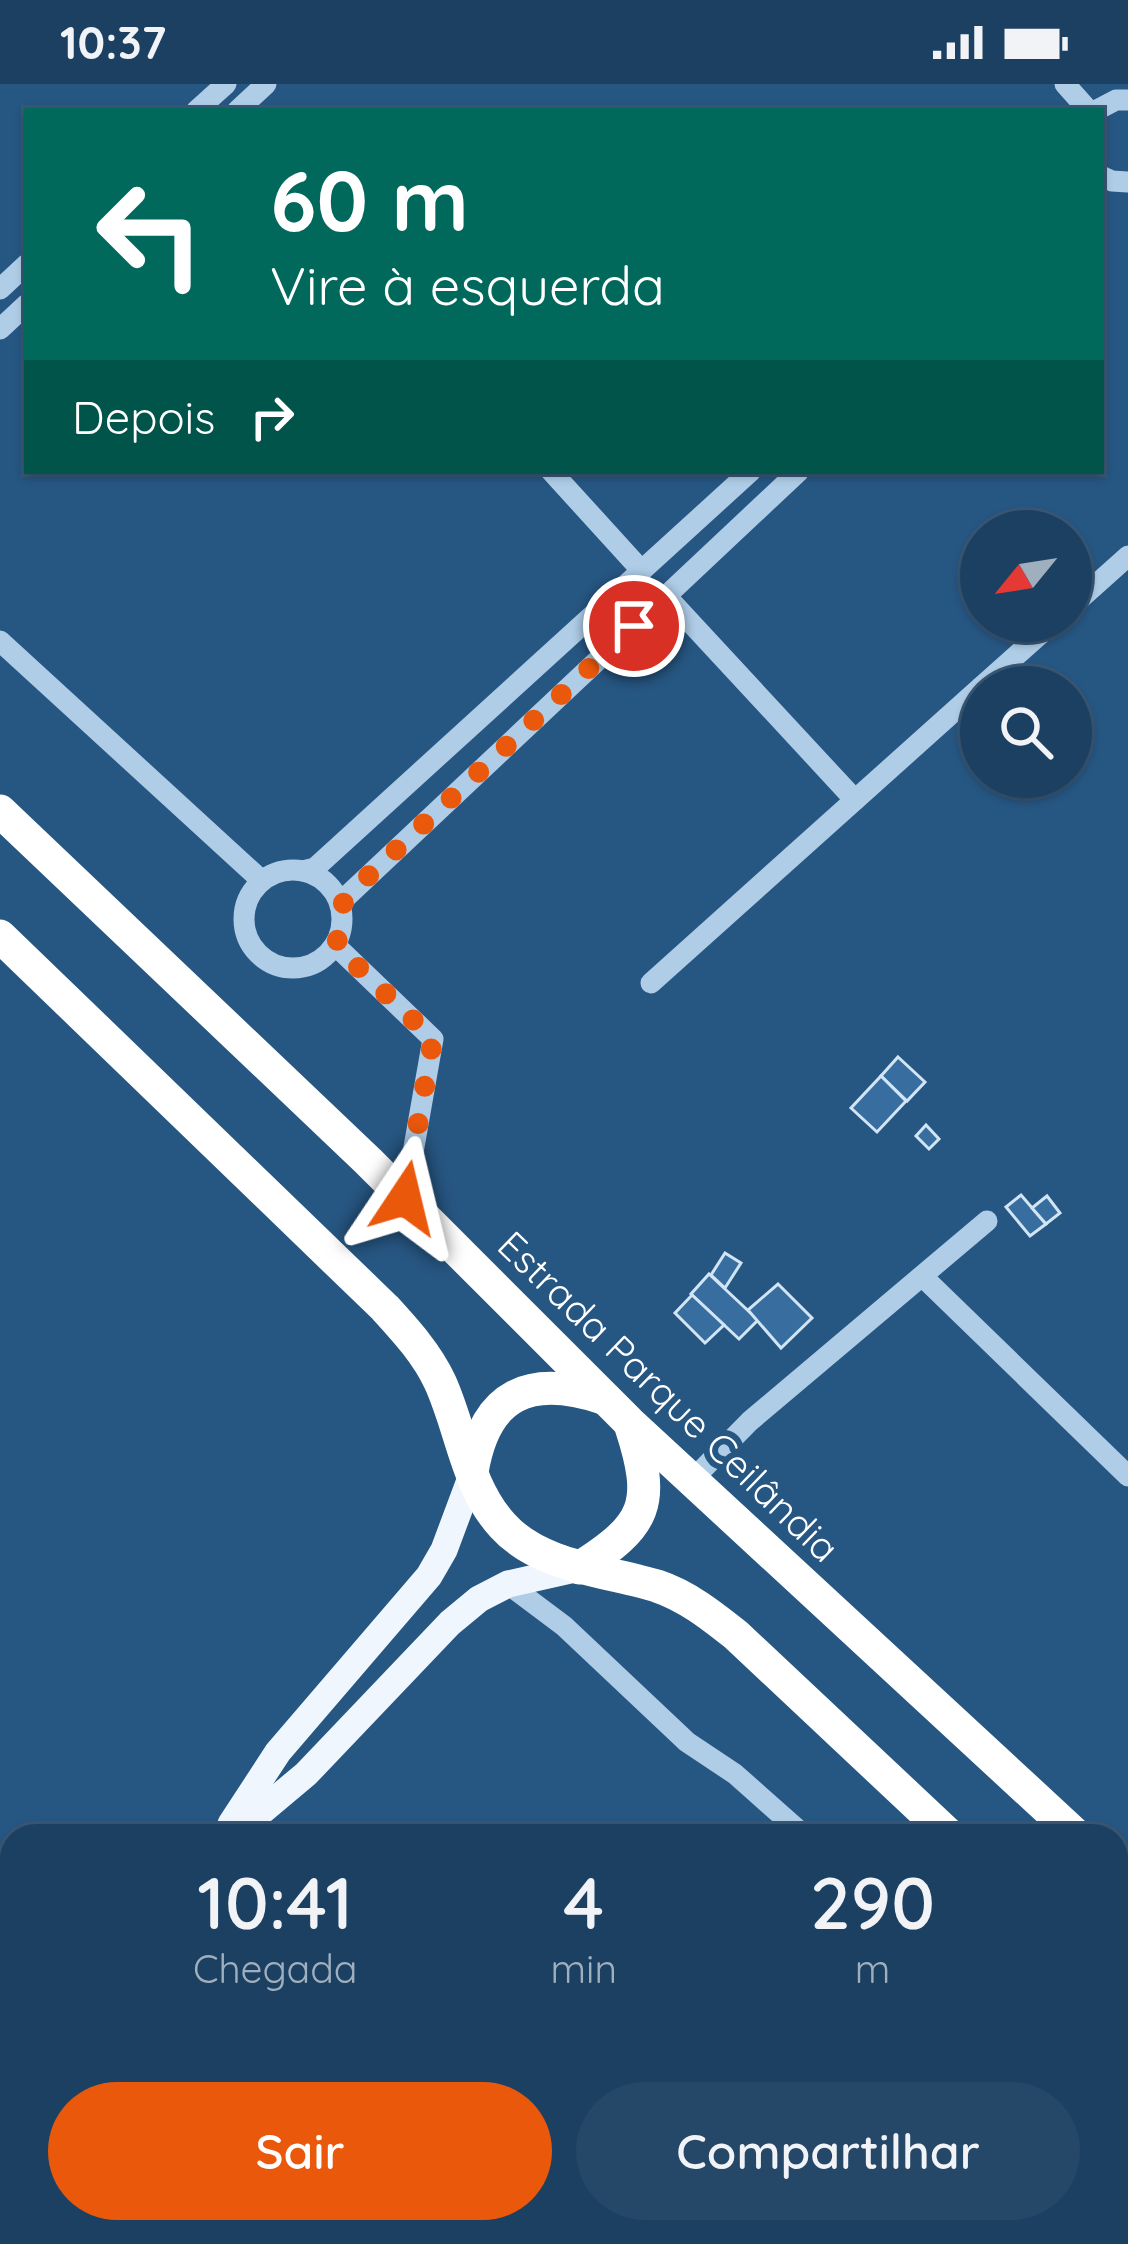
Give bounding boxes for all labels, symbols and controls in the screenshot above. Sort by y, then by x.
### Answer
text: 10:37 [60,14,166,70]
text: 60 m [270,147,469,252]
icon: left [72,156,228,312]
text: Vire à esquerda [270,251,665,319]
icon: right [239,384,305,450]
text: Depois [72,389,215,445]
north arrow [960,510,1092,642]
map controls [960,510,1092,798]
pin [583,575,685,677]
icon: arrive [601,593,667,659]
button: search [960,666,1092,798]
position arrow [342,1135,468,1261]
street label: Estrada Parque Ceilândia [488,1220,850,1572]
text: 10:41 [197,1857,353,1947]
text: 4 [563,1857,604,1947]
text: 290 [810,1857,935,1947]
text: Chegada [193,1944,358,1993]
text: min [550,1944,617,1993]
text: m [855,1944,890,1993]
button: Sair [48,2082,552,2220]
button: Compartilhar [576,2082,1080,2220]

